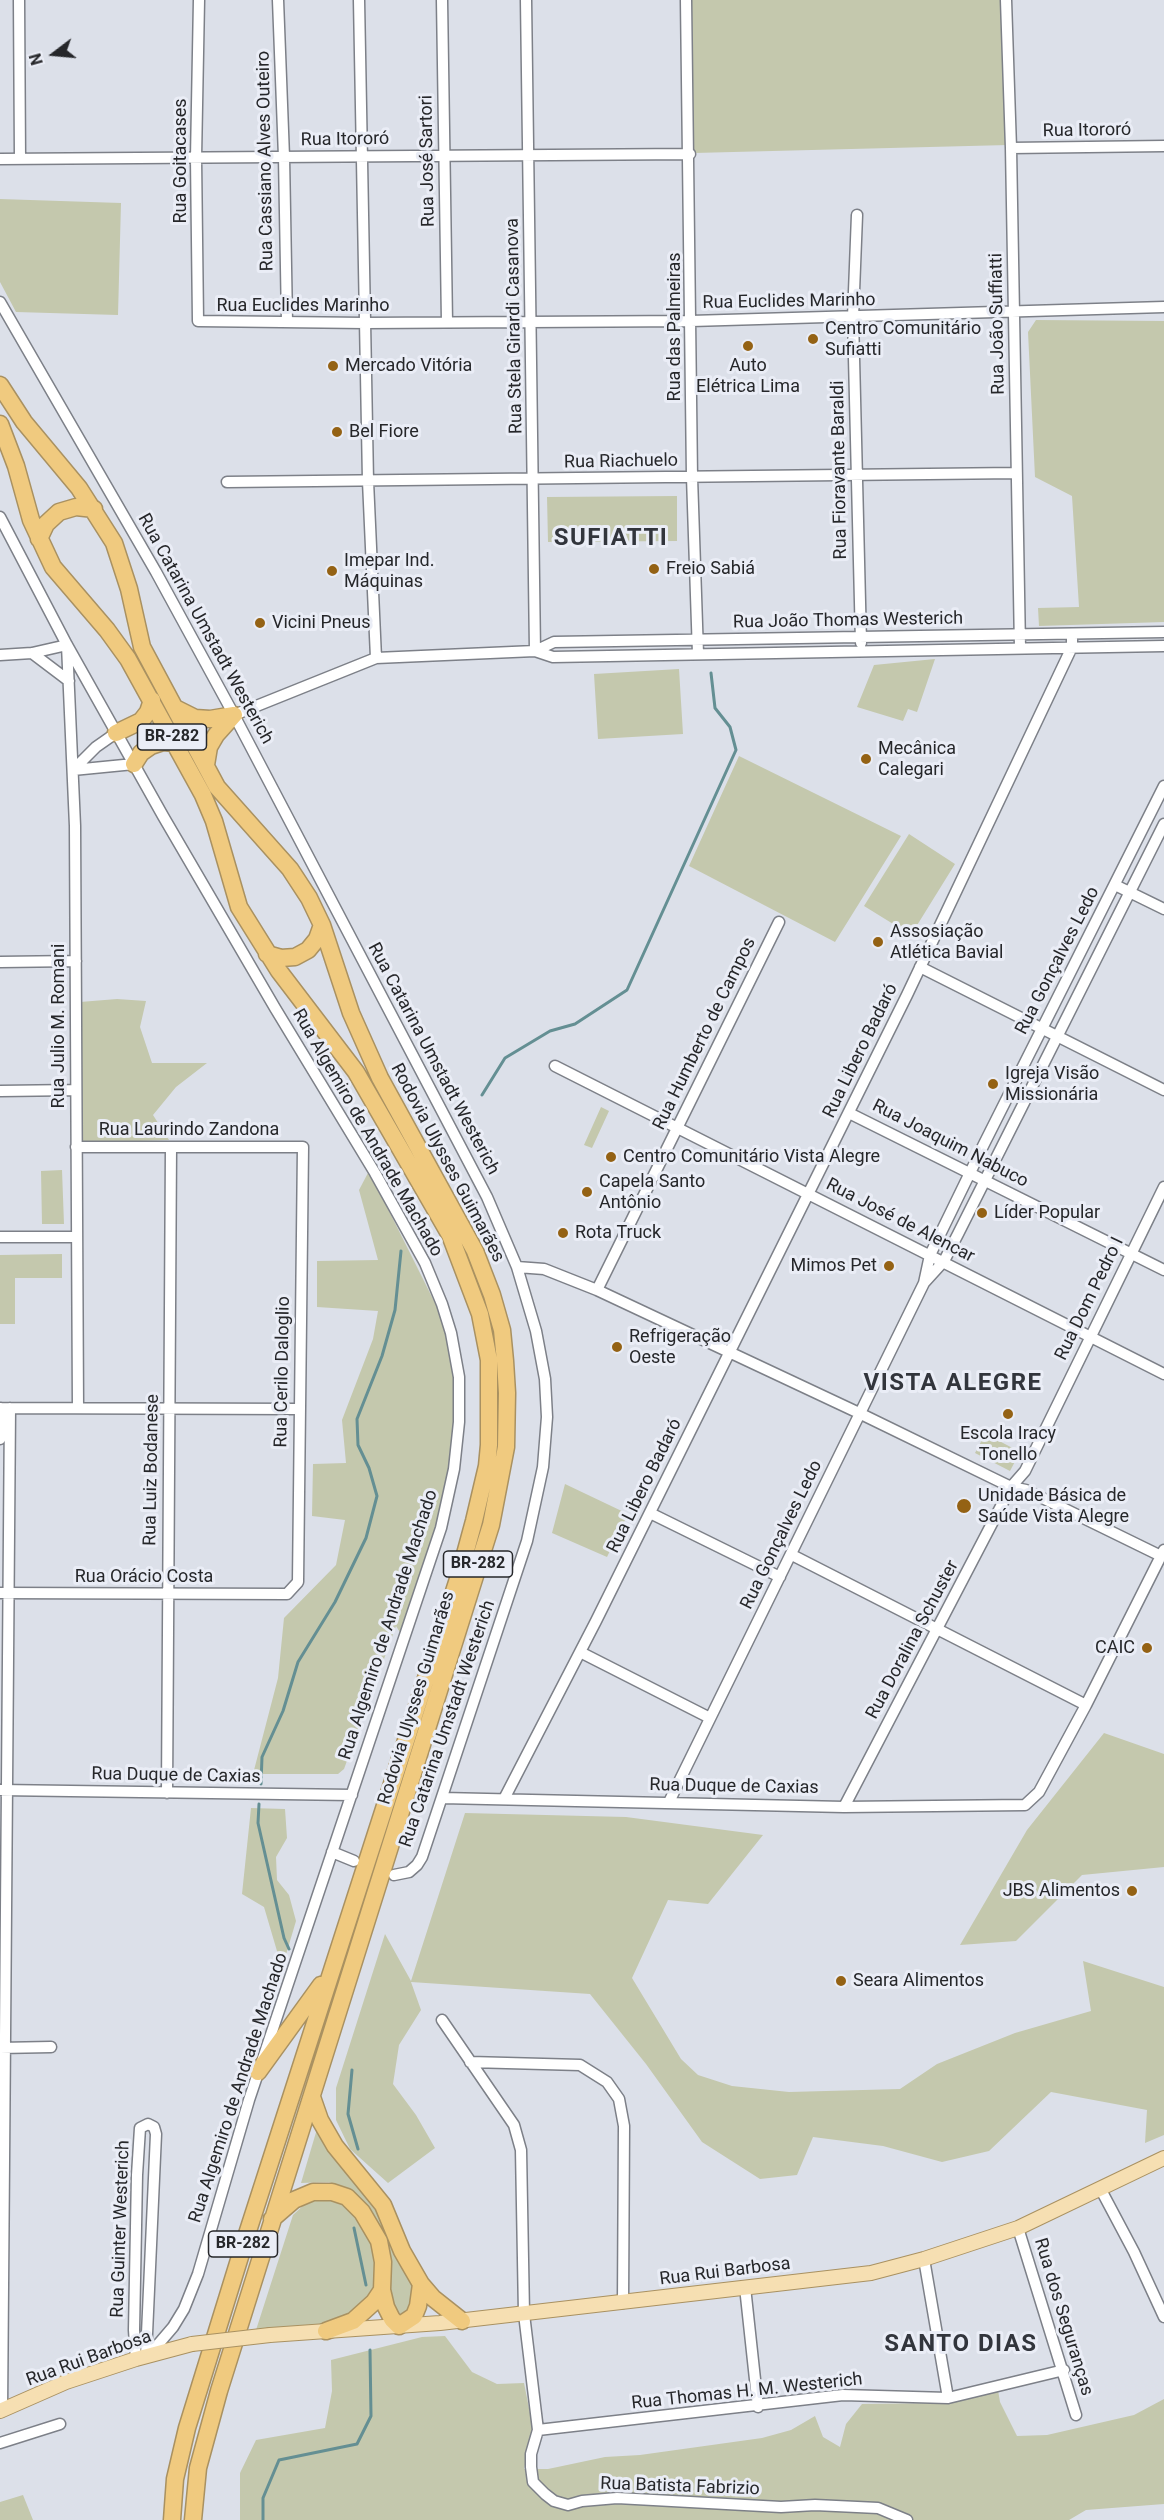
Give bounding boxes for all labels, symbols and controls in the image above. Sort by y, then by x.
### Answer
north arrow [24,24,84,84]
text: N [26,51,47,67]
street label: Rua Cassiano Alves Outeiro [253,51,279,271]
street label: Rua José Sartori [416,95,440,227]
street label: Rua Goitacases [170,98,192,224]
street label: Rua Itororó [1043,119,1131,143]
street label: Rua Itororó [301,128,389,152]
street label: Rua Stela Girardi Casanova [502,218,528,434]
street label: Rua das Palmeiras [664,253,686,401]
street label: Rua João Suffiatti [986,253,1010,395]
street label: Rua Euclides Marinho [702,290,876,314]
street label: Rua Euclides Marinho [216,295,390,317]
place label: Centro Comunitário Sufiatti [825,318,981,360]
marker: Centro Comunitário Sufiatti [806,332,820,346]
marker: Auto Elétrica Lima [741,339,755,353]
place label: Mercado Vitória [345,355,472,377]
place label: Auto Elétrica Lima [696,355,800,398]
marker: Mercado Vitória [326,359,340,373]
street label: Rua Fioravante Baraldi [828,380,852,560]
place label: Bel Fiore [349,421,419,443]
marker: Bel Fiore [330,425,344,439]
street label: Rua Riachuelo [564,450,678,474]
street label: Rua Catarina Umstadt Westerich [133,510,277,748]
district label: SUFIATTI [554,525,668,553]
place label: Imepar Ind. Máquinas [344,550,434,592]
place label: Freio Sabiá [666,558,755,580]
marker: Freio Sabiá [647,562,661,576]
marker: Imepar Ind. Máquinas [325,564,339,578]
street label: Rua João Thomas Westerich [733,608,963,634]
place label: Vicini Pneus [272,612,370,634]
marker: Vicini Pneus [253,616,267,630]
road number: BR-282 [138,724,207,750]
place label: Mecânica Calegari [878,738,956,780]
marker: Mecânica Calegari [859,752,873,766]
street label: Rua Gonçalves Ledo [1011,884,1105,1038]
place label: Assosiação Atlética Bavial [890,921,1003,964]
street label: Rua Humberto de Campos [649,934,761,1134]
marker: Assosiação Atlética Bavial [871,935,885,949]
street label: Rua Catarina Umstadt Westerich [362,939,504,1179]
street label: Rua Julio M. Romani [48,944,70,1108]
street label: Rua Libero Badaró [819,980,903,1122]
street label: Rua Algemiro de Andrade Machado [287,1005,447,1261]
street label: Rodovia Ulysses Guimarães [385,1060,509,1266]
place label: Igreja Visão Missionária [1005,1063,1099,1106]
marker: Igreja Visão Missionária [986,1077,1000,1091]
street label: Rua Joaquim Nabuco [868,1095,1032,1193]
street label: Rua Laurindo Zandona [99,1119,279,1141]
place label: Centro Comunitário Vista Alegre [623,1146,880,1168]
marker: Centro Comunitário Vista Alegre [604,1150,618,1164]
place label: Capela Santo Antônio [599,1171,705,1214]
street label: Rua José de Alencar [822,1174,978,1268]
marker: Capela Santo Antônio [580,1185,594,1199]
place label: Líder Popular [994,1202,1100,1224]
marker: Líder Popular [975,1206,989,1220]
place label: Rota Truck [575,1222,661,1244]
marker: Rota Truck [556,1226,570,1240]
street label: Rua Dom Pedro I [1051,1234,1129,1364]
place label: Mimos Pet [790,1255,877,1277]
marker: Mimos Pet [882,1259,896,1273]
street label: Rua Cerilo Daloglio [271,1296,295,1448]
place label: Refrigeração Oeste [629,1326,731,1368]
marker: Refrigeração Oeste [610,1340,624,1354]
district label: VISTA ALEGRE [863,1370,1043,1398]
street label: Rua Luiz Bodanese [140,1394,164,1546]
marker: Escola Iracy Tonello [1001,1407,1015,1421]
street label: Rua Libero Badaró [603,1415,687,1557]
place label: Escola Iracy Tonello [960,1423,1056,1466]
street label: Rua Gonçalves Ledo [737,1457,827,1613]
place label: Unidade Básica de Saúde Vista Alegre [978,1485,1129,1528]
street label: Rua Algemiro de Andrade Machado [335,1487,443,1763]
marker: Unidade Básica de Saúde Vista Alegre [955,1497,973,1515]
road number: BR-282 [444,1551,512,1577]
street label: Rua Doralina Schuster [862,1557,964,1723]
street label: Rua Orácio Costa [75,1566,213,1588]
street label: Rodovia Ulysses Guimarães [374,1589,460,1807]
street label: Rua Catarina Umstadt Westerich [395,1598,501,1850]
place label: CAIC [1095,1637,1135,1659]
marker: CAIC [1140,1641,1154,1655]
street label: Rua Duque de Caxias [91,1764,261,1788]
street label: Rua Duque de Caxias [649,1775,819,1799]
place label: JBS Alimentos [1003,1880,1120,1902]
marker: JBS Alimentos [1125,1884,1139,1898]
street label: Rua Algemiro de Andrade Machado [185,1950,293,2226]
place label: Seara Alimentos [853,1970,984,1992]
marker: Seara Alimentos [834,1974,848,1988]
street label: Rua Guinter Westerich [107,2140,135,2318]
road number: BR-282 [208,2231,278,2257]
street label: Rua dos Seguranças [1029,2236,1097,2398]
street label: Rua Rui Barbosa [658,2253,792,2291]
street label: Rua Rui Barbosa [23,2326,155,2392]
district label: SANTO DIAS [884,2331,1038,2359]
street label: Rua Thomas H. M. Westerich [630,2369,864,2415]
street label: Rua Batista Fabrizio [600,2473,760,2501]

